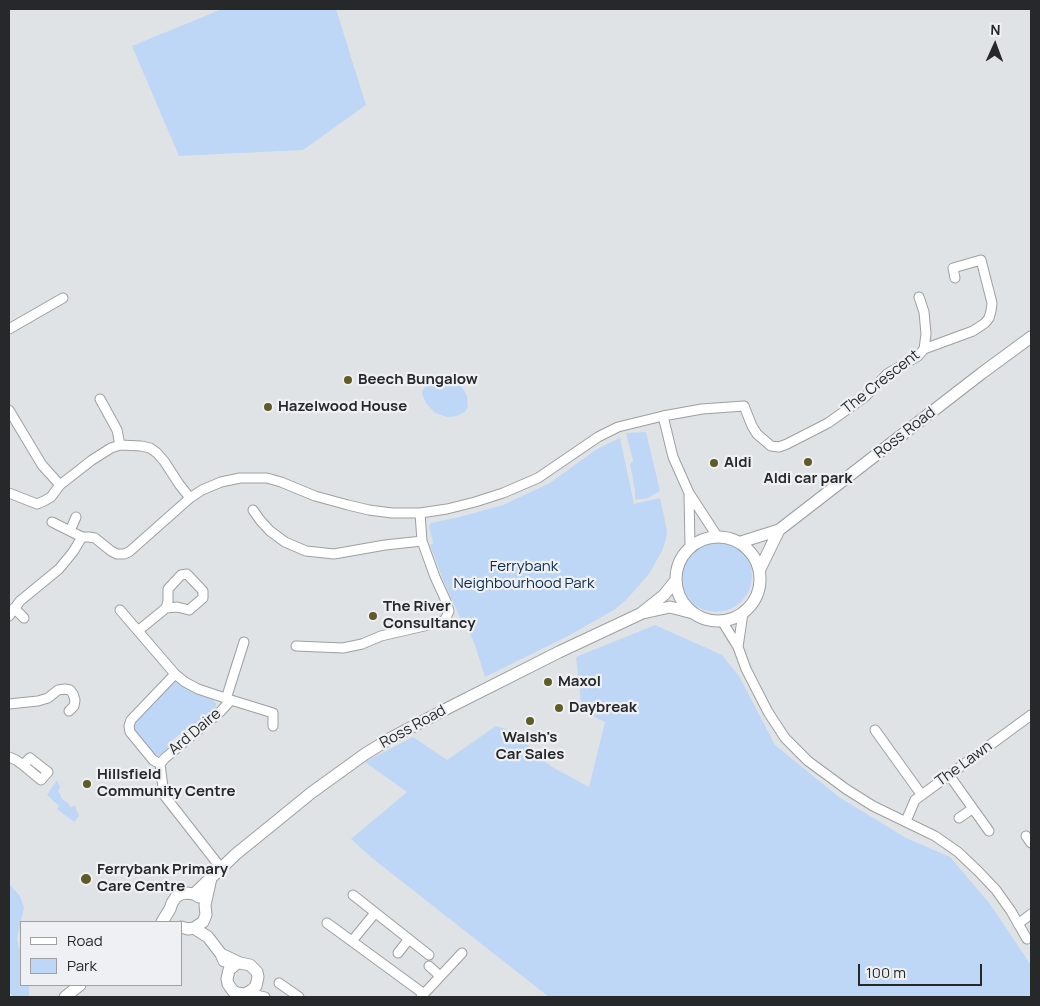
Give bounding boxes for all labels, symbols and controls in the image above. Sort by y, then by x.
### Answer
north arrow [970,20,1020,70]
text: N [990,20,1001,39]
street label: The Crescent [839,346,923,418]
place label: Beech Bungalow [358,371,478,389]
marker: Beech Bungalow [342,374,354,386]
place label: Hazelwood House [278,398,407,416]
marker: Hazelwood House [262,401,274,413]
street label: Ross Road [871,404,939,462]
place label: Aldi [724,454,752,472]
marker: Aldi car park [802,456,814,468]
marker: Aldi [708,457,720,469]
place label: Aldi car park [764,470,852,488]
park label: Ferrybank Neighbourhood Park [454,558,594,593]
place label: The River Consultancy [383,598,476,633]
marker: The River Consultancy [367,610,379,622]
place label: Maxol [558,673,601,691]
marker: Maxol [542,676,554,688]
place label: Daybreak [569,699,637,717]
street label: Ross Road [377,702,449,752]
marker: Daybreak [553,702,565,714]
street label: Ard Daire [165,705,225,759]
marker: Walsh's Car Sales [524,715,536,727]
place label: Walsh's Car Sales [496,729,564,764]
street label: The Lawn [932,737,996,791]
place label: Hillsfield Community Centre [97,766,236,801]
marker: Hillsfield Community Centre [81,778,93,790]
place label: Ferrybank Primary Care Centre [97,861,228,896]
marker: Ferrybank Primary Care Centre [79,872,93,886]
legend [20,921,182,986]
text: Road [67,930,103,951]
scale bar [860,954,984,986]
text: Park [67,955,97,976]
text: 100 m [866,962,906,983]

